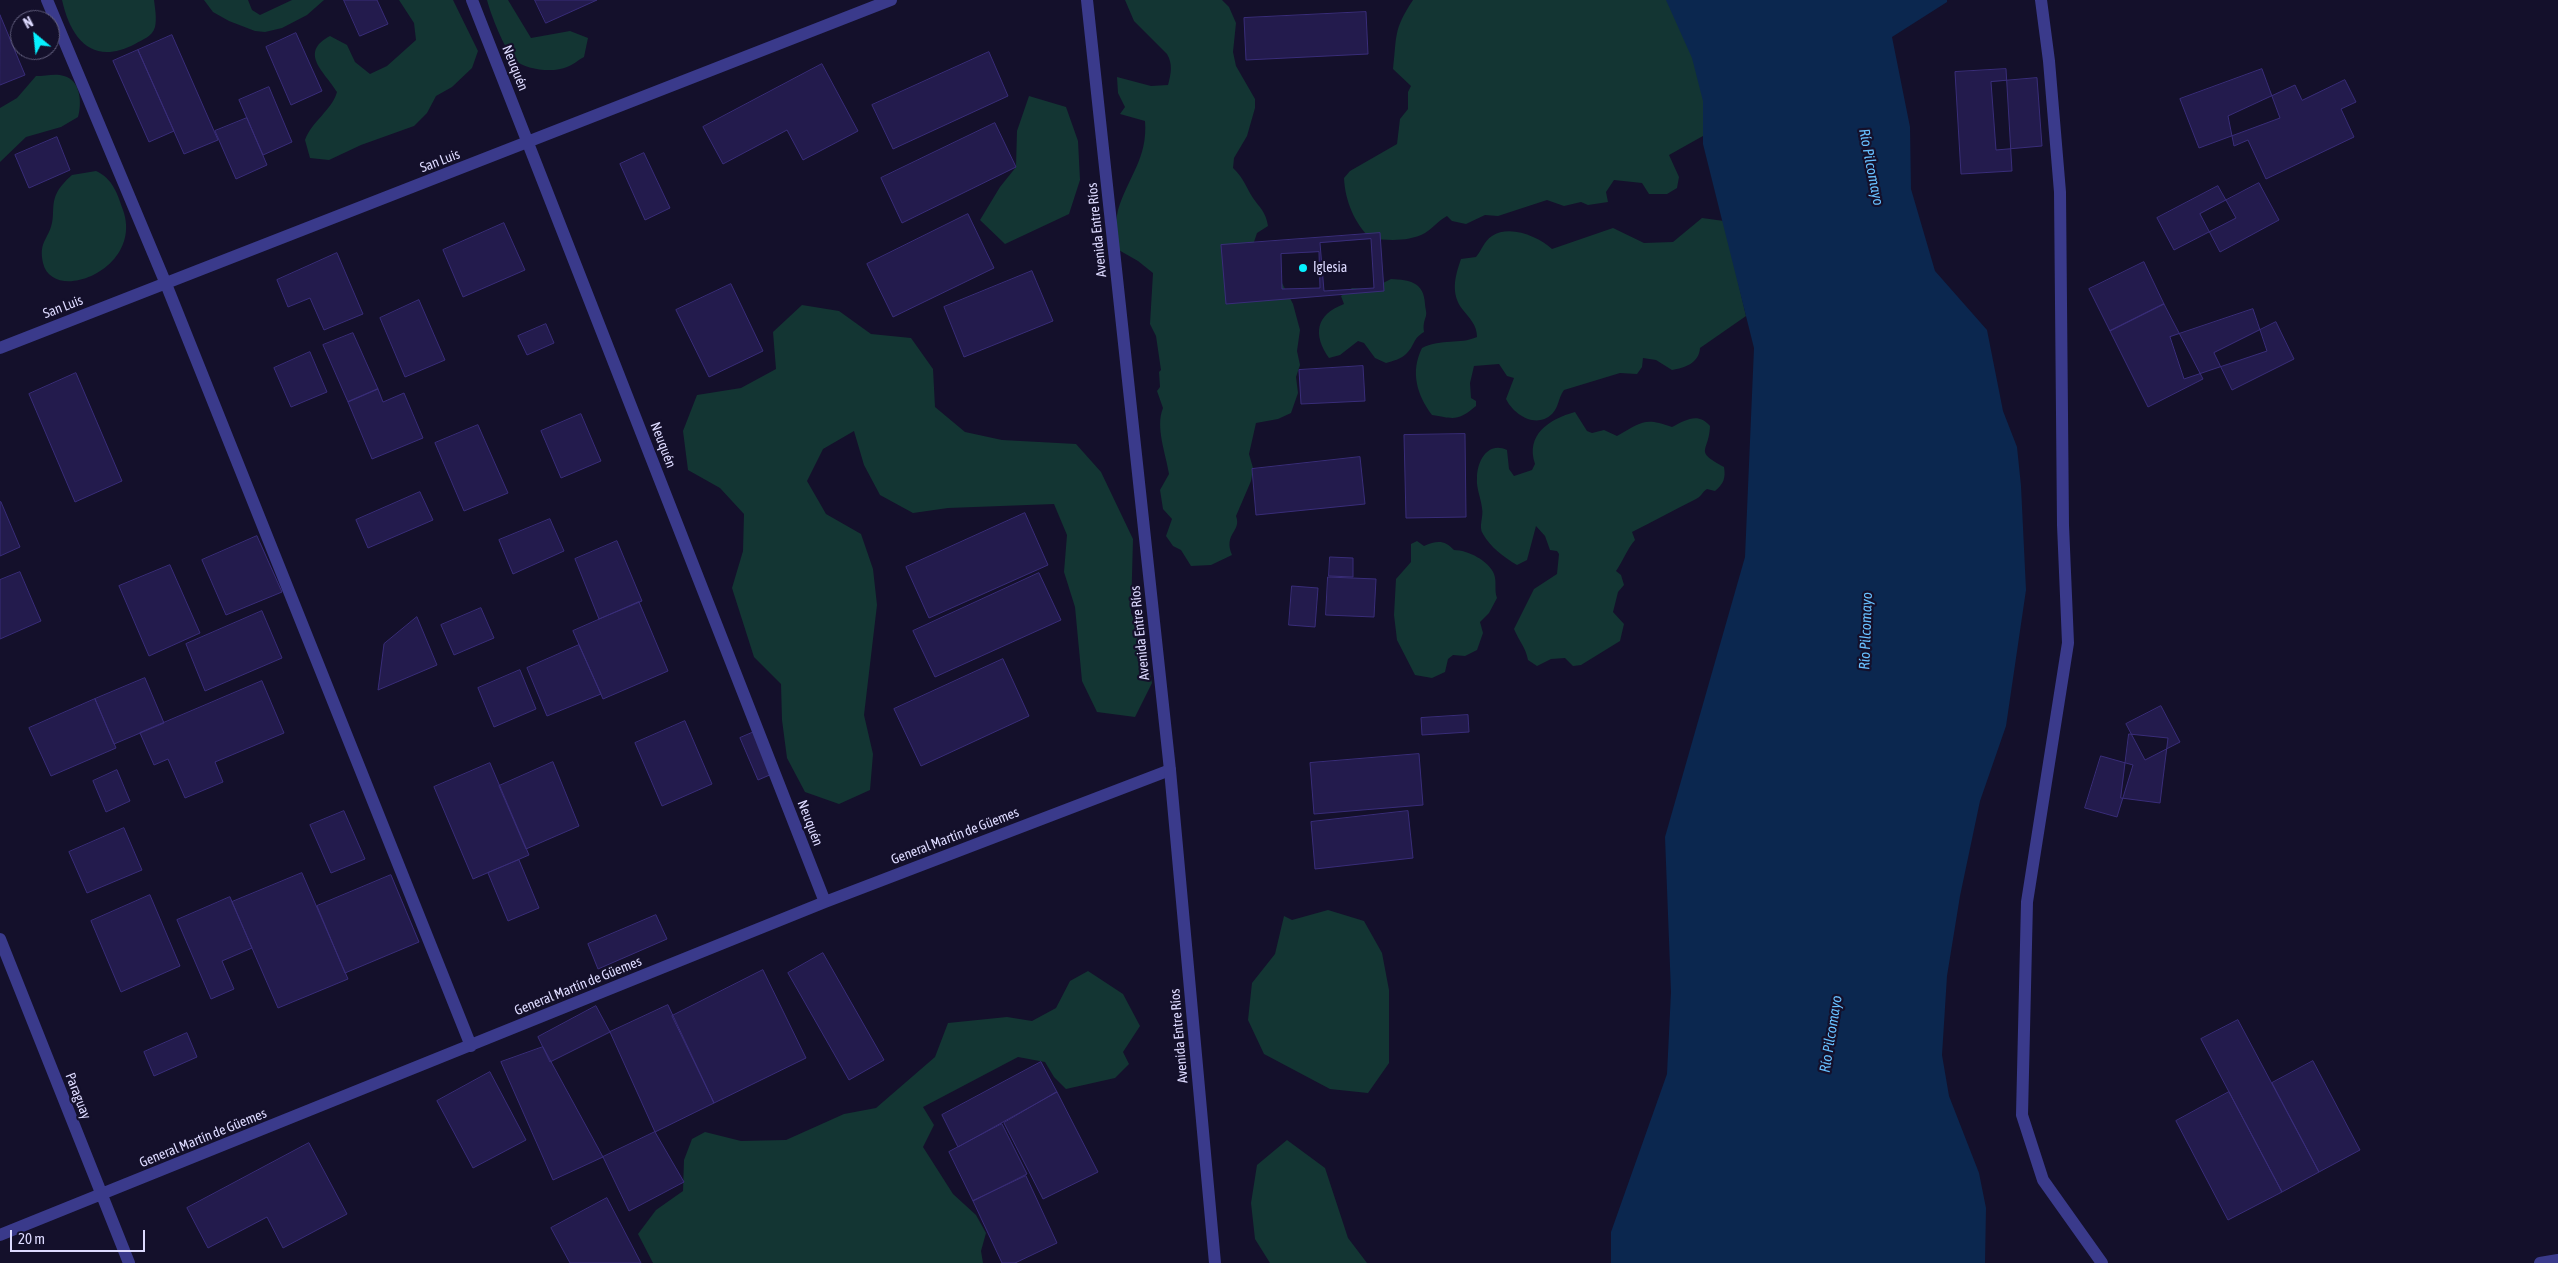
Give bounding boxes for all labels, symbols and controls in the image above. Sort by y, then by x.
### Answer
north arrow [10,10,60,60]
text: N [21,14,36,32]
street label: Neuquén [498,43,532,93]
water label: Río Pilcomayo [1855,127,1887,207]
street label: San Luis [418,146,462,176]
street label: Avenida Entre Ríos [1084,182,1110,278]
place label: Iglesia [1313,260,1347,276]
marker: Iglesia [1297,262,1309,274]
street label: San Luis [41,292,85,322]
street label: Neuquén [647,420,679,470]
street label: Avenida Entre Ríos [1127,585,1153,681]
water label: Río Pilcomayo [1856,592,1876,670]
street label: Neuquén [794,798,826,848]
street label: General Martín de Güemes [889,804,1021,868]
street label: General Martín de Güemes [512,953,644,1019]
street label: Avenida Entre Ríos [1166,988,1192,1084]
water label: Río Pilcomayo [1816,994,1846,1074]
street label: Paraguay [61,1070,95,1122]
street label: General Martín de Güemes [137,1105,269,1171]
scale bar [12,1220,148,1252]
text: 20 m [18,1230,45,1247]

